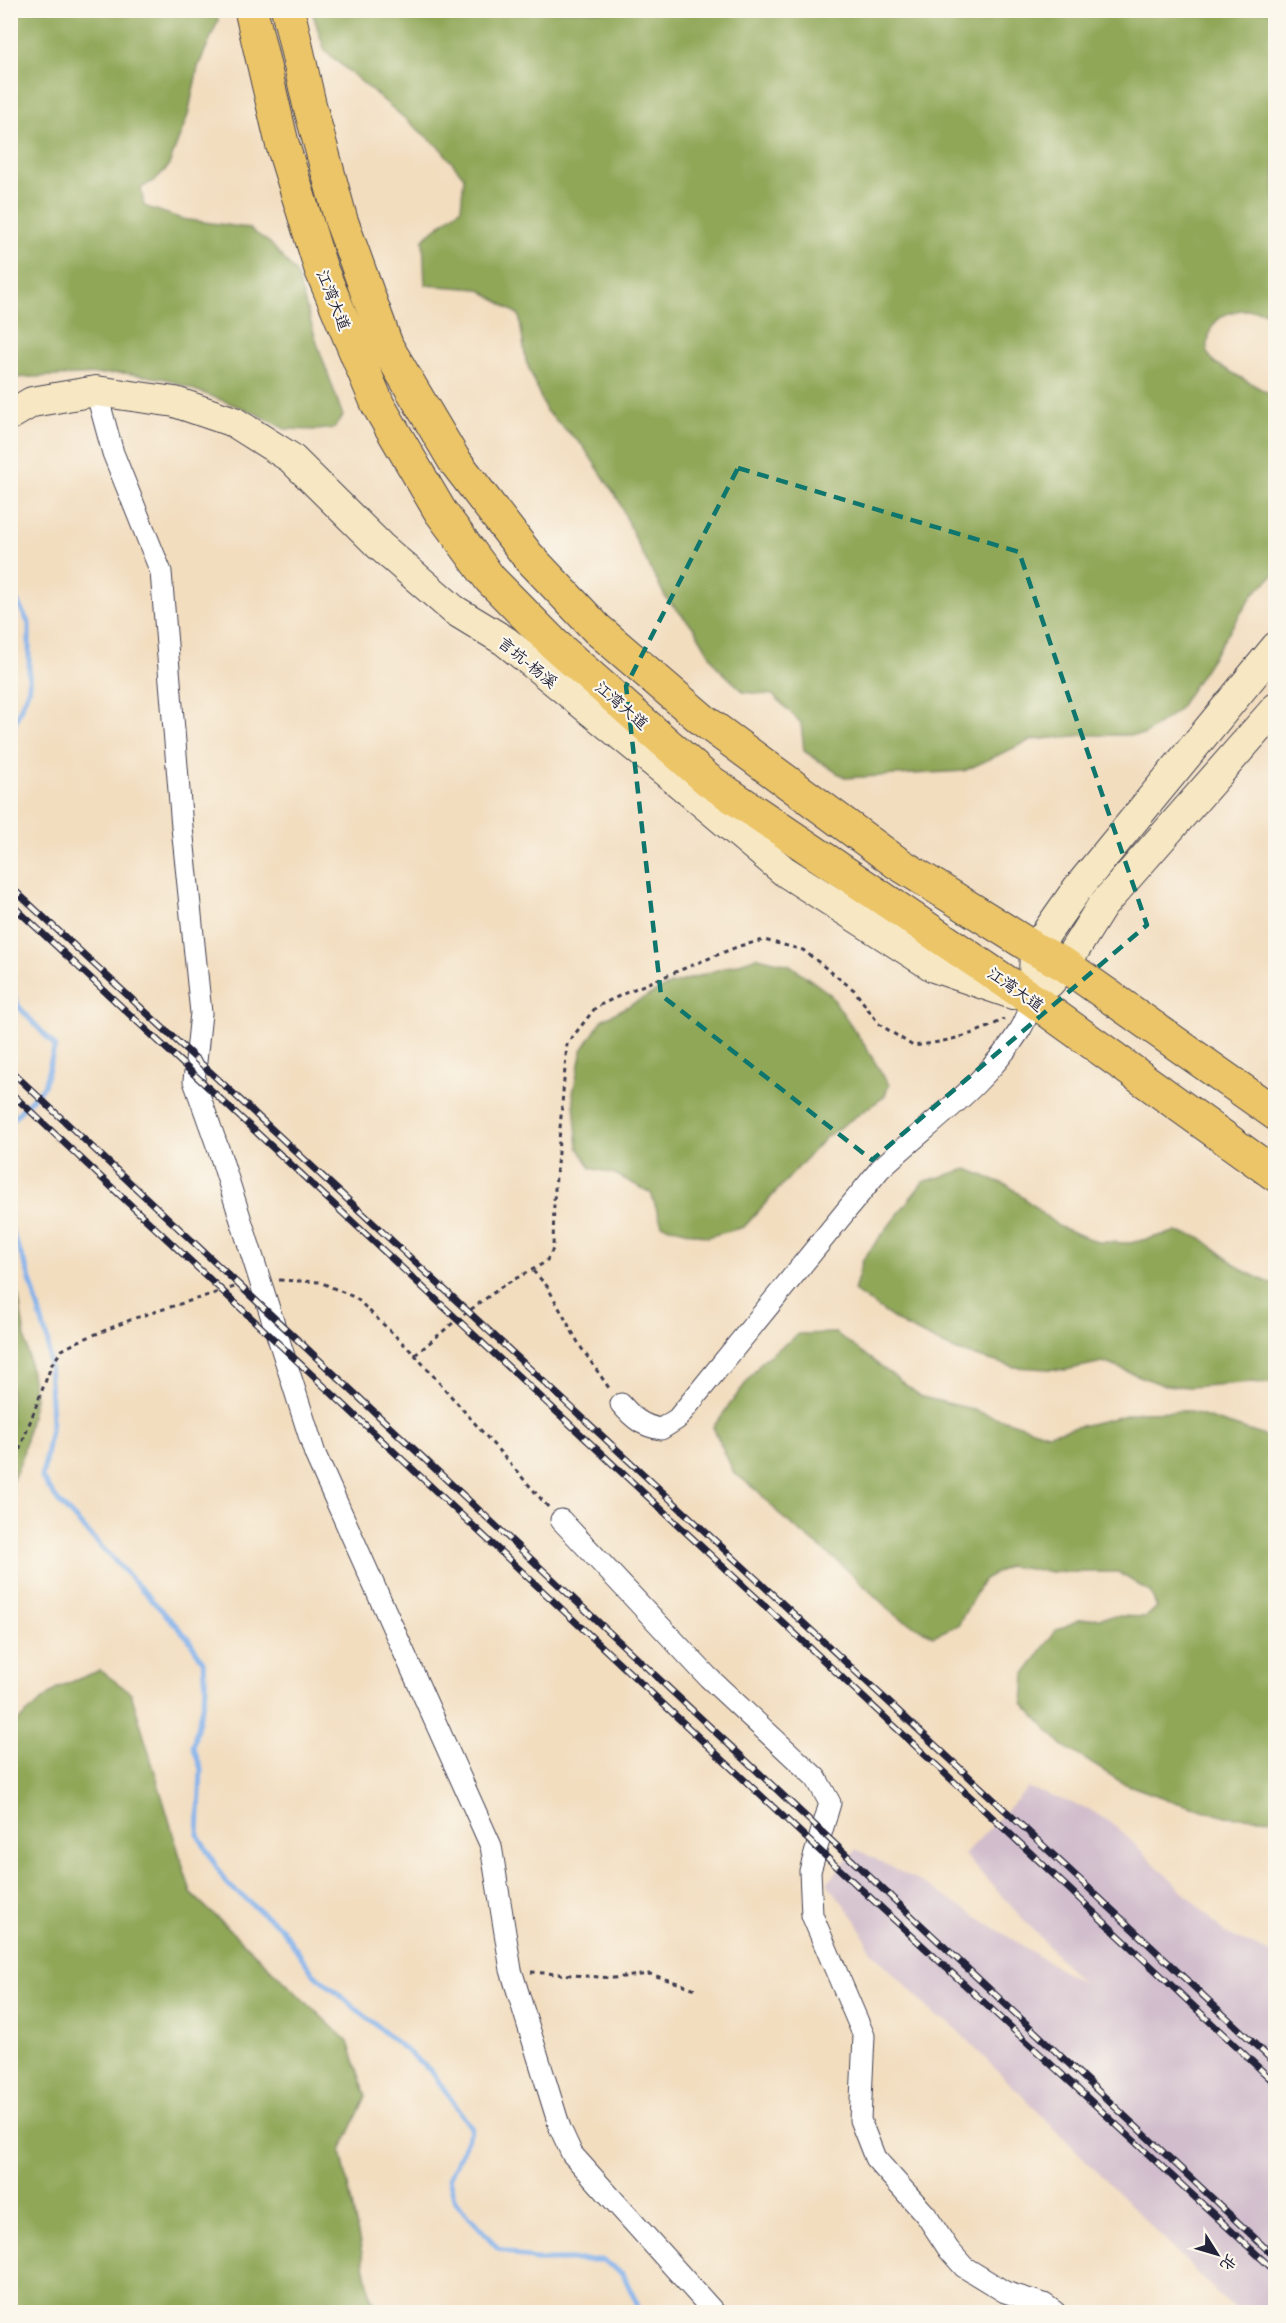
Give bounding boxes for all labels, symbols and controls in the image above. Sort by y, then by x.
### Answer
street label: 江湾大道 [313,267,355,333]
street label: 言坑-杨溪 [494,632,562,692]
street label: 江湾大道 [591,676,653,734]
street label: 江湾大道 [984,962,1048,1016]
north arrow [1187,2224,1247,2284]
text: 北 [1216,2251,1242,2275]

